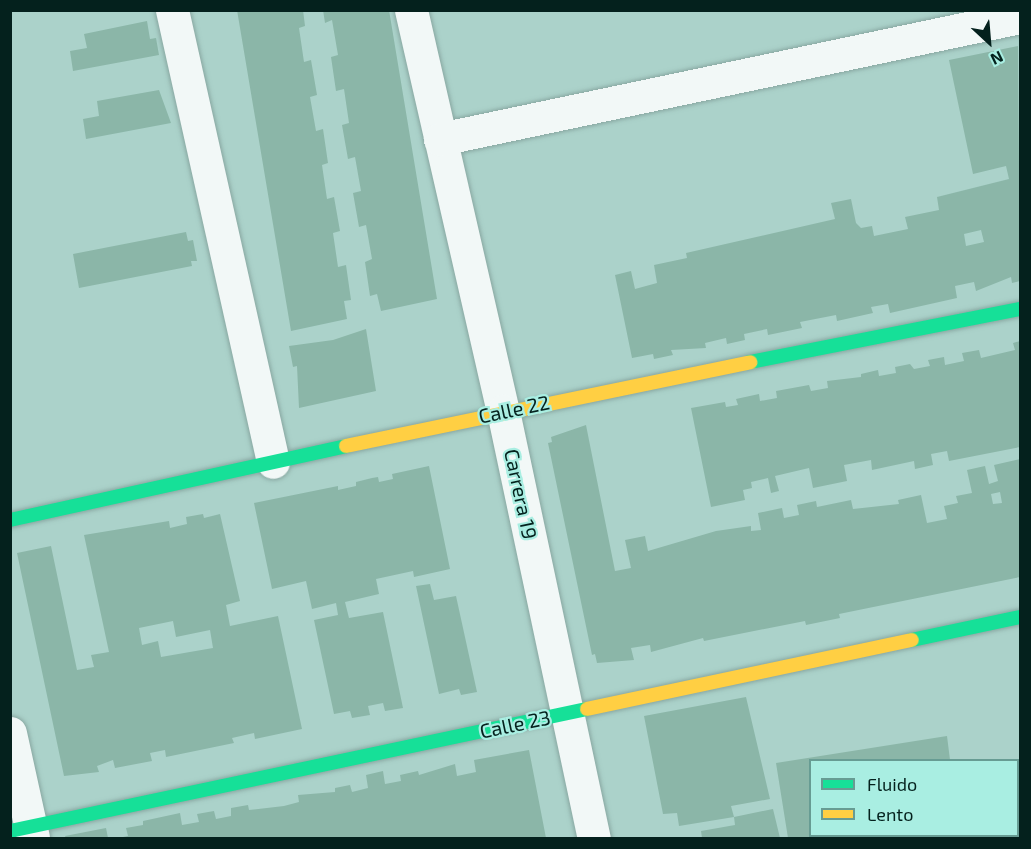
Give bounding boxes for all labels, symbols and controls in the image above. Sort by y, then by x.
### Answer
north arrow [959,12,1019,72]
text: N [988,48,1006,70]
street label: Calle 22 [476,390,552,428]
street label: Carrera 19 [500,447,542,541]
street label: Calle 23 [477,705,553,743]
legend [809,759,1019,837]
text: Fluido [867,773,917,795]
text: Lento [867,803,913,825]

